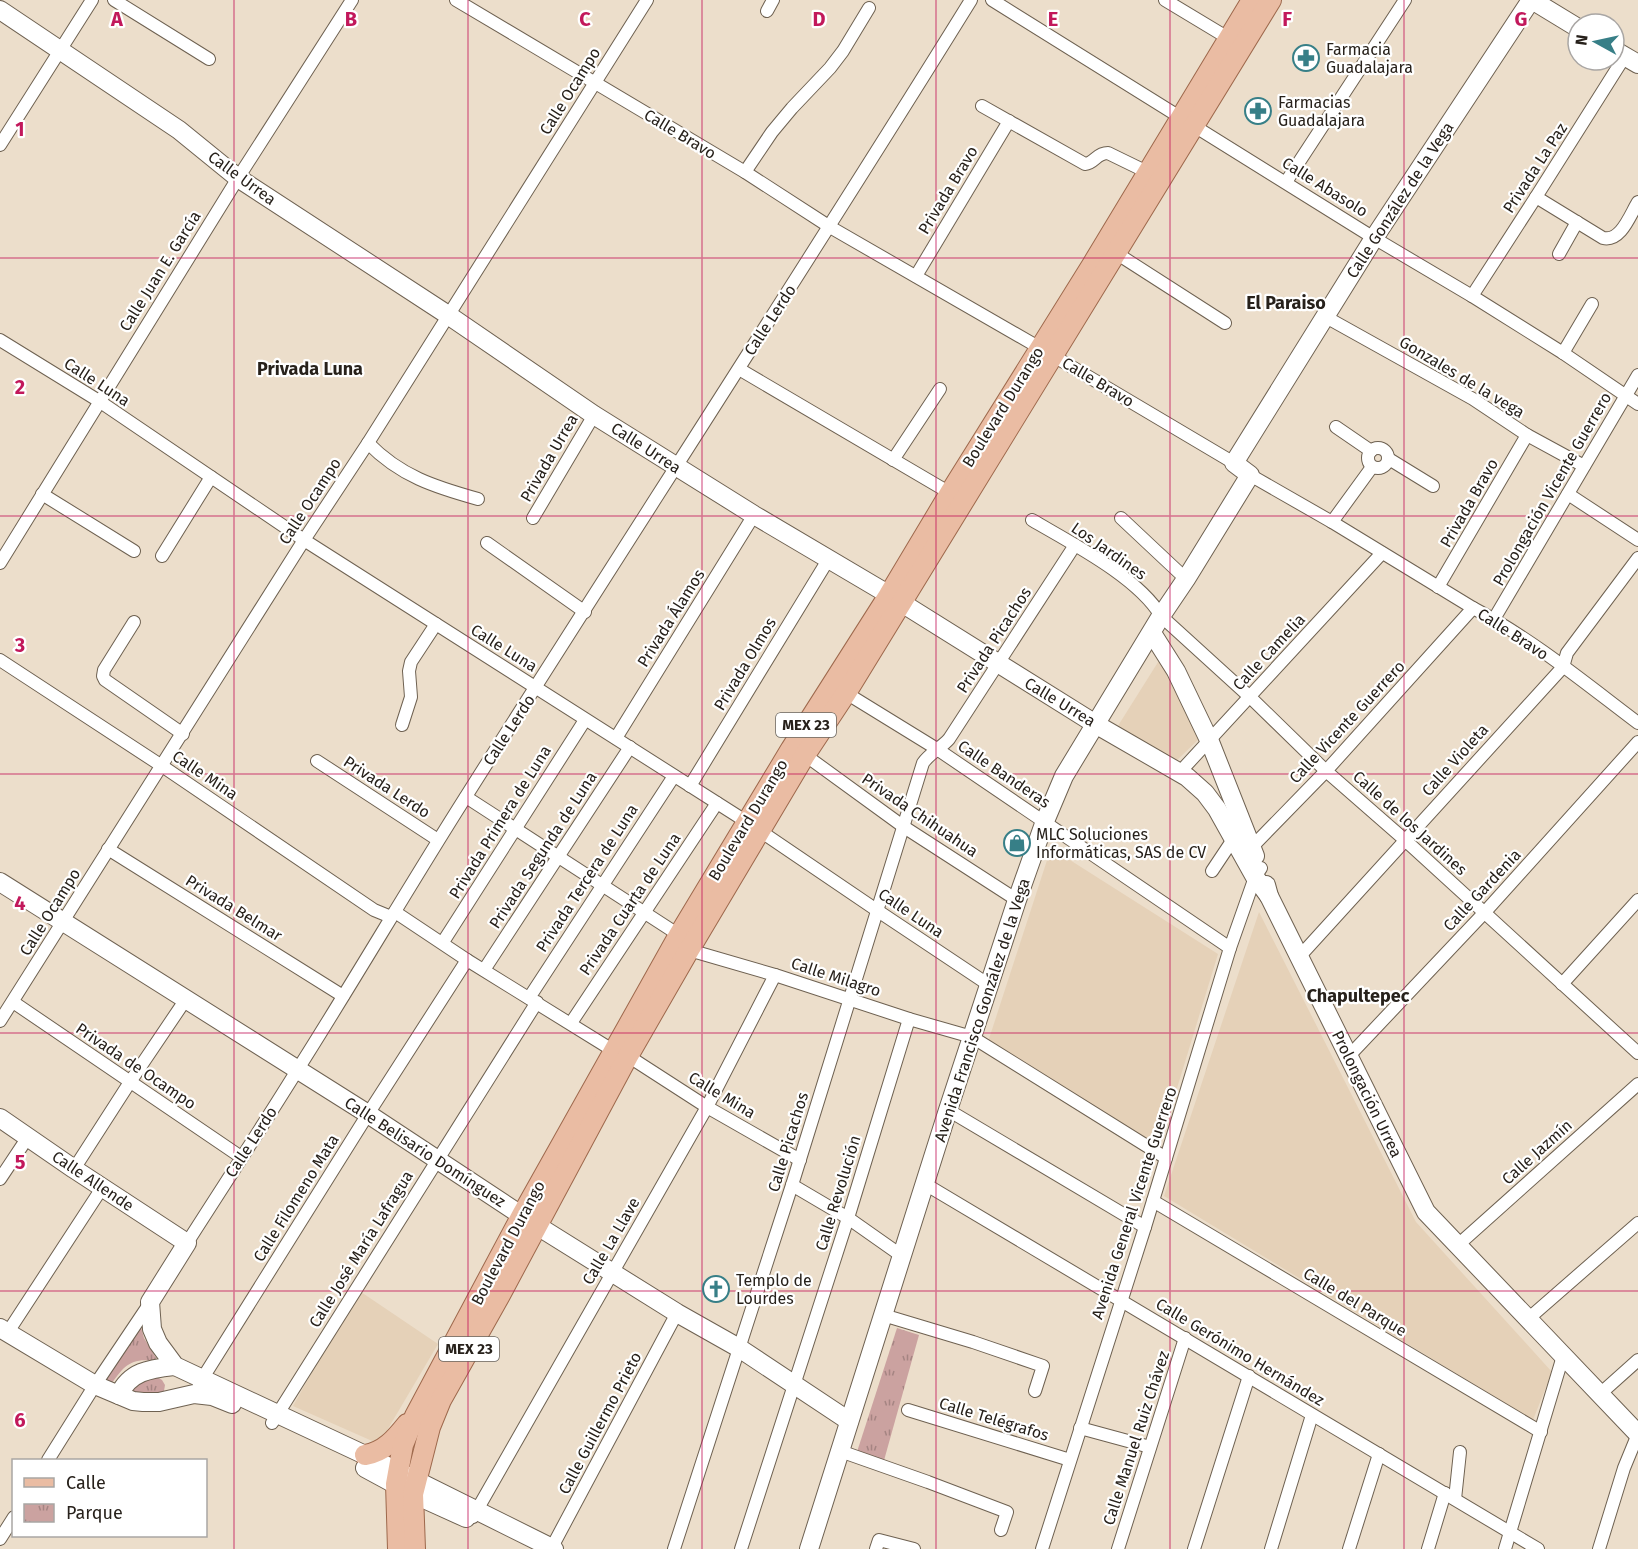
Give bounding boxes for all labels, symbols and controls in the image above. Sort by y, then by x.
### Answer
text: A [110,7,124,31]
text: B [345,7,357,31]
text: C [579,7,591,31]
text: D [812,7,826,31]
text: E [1048,7,1058,31]
text: F [1282,7,1292,31]
text: G [1515,7,1527,31]
north arrow [1566,12,1626,72]
text: N [1571,33,1592,47]
place label: Farmacia Guadalajara [1326,40,1413,77]
pharmacy icon: Farmacia Guadalajara [1291,43,1321,73]
street label: Calle Ocampo [536,44,604,138]
place label: Farmacias Guadalajara [1278,93,1365,130]
pharmacy icon: Farmacias Guadalajara [1243,96,1273,126]
street label: Calle Bravo [641,105,719,163]
text: 1 [15,117,25,141]
street label: Calle González de la Vega [1342,118,1458,282]
street label: Privada La Paz [1499,119,1571,217]
street label: Privada Bravo [914,142,982,238]
street label: Calle Urrea [204,147,280,209]
street label: Calle Abasolo [1279,153,1371,221]
street label: Calle Juan E. García [115,207,205,335]
street label: Calle Lerdo [740,281,800,359]
district label: El Paraiso [1246,292,1326,314]
street label: Gonzales de la vega [1396,332,1528,422]
street label: Boulevard Durango [958,343,1048,471]
street label: Calle Bravo [1059,353,1137,411]
street label: Calle Luna [60,354,134,410]
district label: Privada Luna [257,358,363,380]
text: 2 [15,375,25,399]
street label: Prolongación Vicente Guerrero [1489,389,1615,589]
street label: Privada Urrea [516,411,582,505]
street label: Calle Urrea [608,418,684,478]
street label: Calle Ocampo [275,454,345,548]
street label: Privada Bravo [1436,455,1502,551]
street label: Los Jardines [1068,518,1150,584]
street label: Privada Álamos [633,565,709,670]
street label: Privada Picachos [953,584,1035,696]
street label: Calle Bravo [1474,604,1552,664]
street label: Calle Camelia [1229,610,1309,694]
street label: Privada Olmos [710,614,780,714]
street label: Calle Luna [467,620,541,676]
text: 3 [14,633,25,657]
street label: Calle Vicente Guerrero [1285,657,1409,787]
street label: Calle Urrea [1021,673,1099,731]
street label: Calle Lerdo [479,691,539,769]
road number: MEX 23 [776,713,836,737]
street label: Calle Violeta [1418,720,1492,800]
street label: Calle Banderas [954,736,1054,812]
street label: Privada Primera de Luna [445,742,555,902]
street label: Calle Mina [169,746,241,804]
street label: Privada Lerdo [340,752,434,822]
street label: Boulevard Durango [704,756,792,884]
street label: Calle de los Jardines [1349,767,1471,879]
street label: Privada Segunda de Luna [485,768,601,932]
street label: Privada Chihuahua [858,769,982,861]
street label: Privada Tercera de Luna [532,800,642,956]
place label: MLC Soluciones Informáticas, SAS de CV [1036,825,1206,862]
shop icon: MLC Soluciones Informáticas, SAS de CV [1002,828,1032,858]
street label: Privada Cuarta de Luna [575,829,685,979]
street label: Calle Gardenia [1439,845,1525,935]
street label: Calle Ocampo [16,865,84,959]
street label: Privada Belmar [182,871,286,946]
street label: Avenida Francisco González de la Vega [930,876,1034,1144]
street label: Calle Luna [875,884,947,942]
text: 4 [14,891,26,915]
street label: Calle Milagro [789,954,883,1000]
district label: Chapultepec [1307,985,1410,1007]
street label: Privada de Ocampo [72,1019,200,1113]
street label: Prolongación Urrea [1328,1027,1406,1161]
street label: Calle Mina [685,1068,759,1122]
street label: Avenida General Vicente Guerrero [1087,1084,1181,1322]
street label: Calle Picachos [764,1090,812,1194]
street label: Calle Belisario Domínguez [341,1093,509,1211]
street label: Calle Lerdo [221,1103,281,1181]
street label: Calle Jazmín [1498,1116,1576,1188]
street label: Calle Filomeno Mata [249,1131,343,1265]
street label: Calle Revolución [811,1133,865,1253]
street label: Calle Allende [49,1147,137,1215]
text: 5 [15,1150,26,1174]
street label: Calle José María Lafragua [305,1167,417,1331]
street label: Boulevard Durango [467,1178,549,1308]
street label: Calle La Llave [578,1194,644,1288]
street label: Calle del Parque [1300,1264,1410,1340]
place label: Templo de Lourdes [736,1271,812,1308]
church icon: Templo de Lourdes [701,1274,731,1304]
street label: Calle Gerónimo Hernández [1152,1294,1328,1410]
road number: MEX 23 [439,1337,499,1361]
street label: Calle Guillermo Prieto [554,1349,646,1497]
street label: Calle Manuel Ruiz Chávez [1099,1349,1173,1527]
street label: Calle Telégrafos [937,1393,1051,1445]
text: 6 [14,1408,26,1432]
legend [12,1459,207,1537]
text: Calle [66,1472,106,1494]
text: Parque [66,1502,123,1524]

